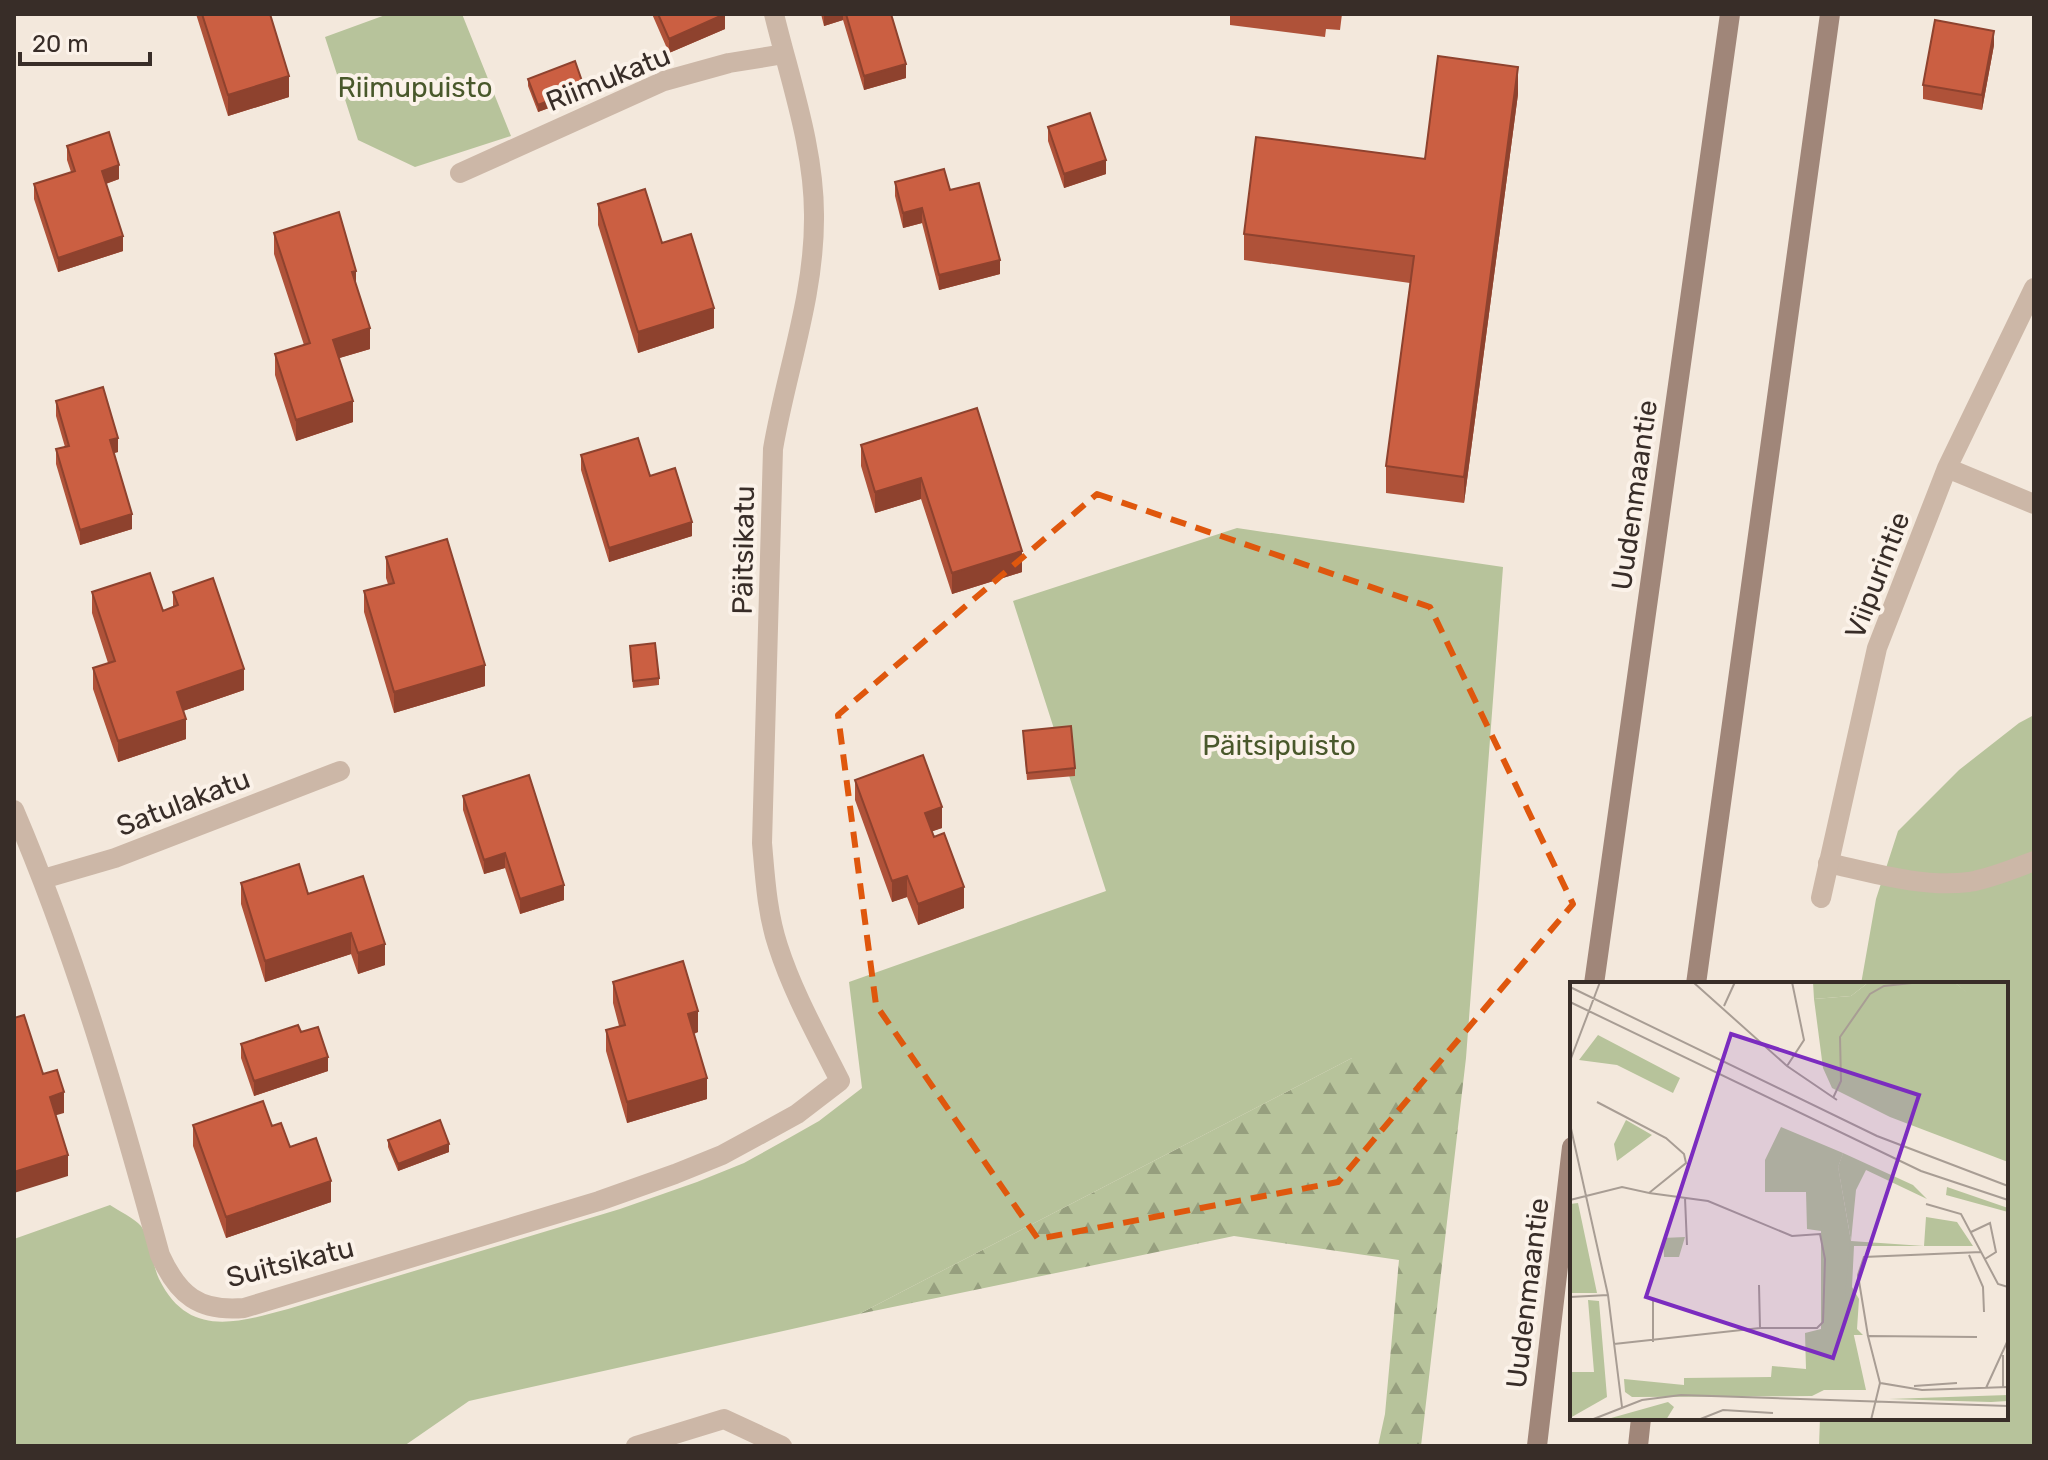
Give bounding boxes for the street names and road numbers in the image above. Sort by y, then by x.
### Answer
street label: Riimukatu [541,39,675,118]
street label: Uudenmaantie [1605,398,1664,592]
street label: Päitsikatu [726,485,761,615]
street label: Viipurintie [1838,507,1917,643]
street label: Satulakatu [112,762,254,843]
street label: Uudenmaantie [1499,1196,1556,1390]
street label: Suitsikatu [223,1231,357,1294]

